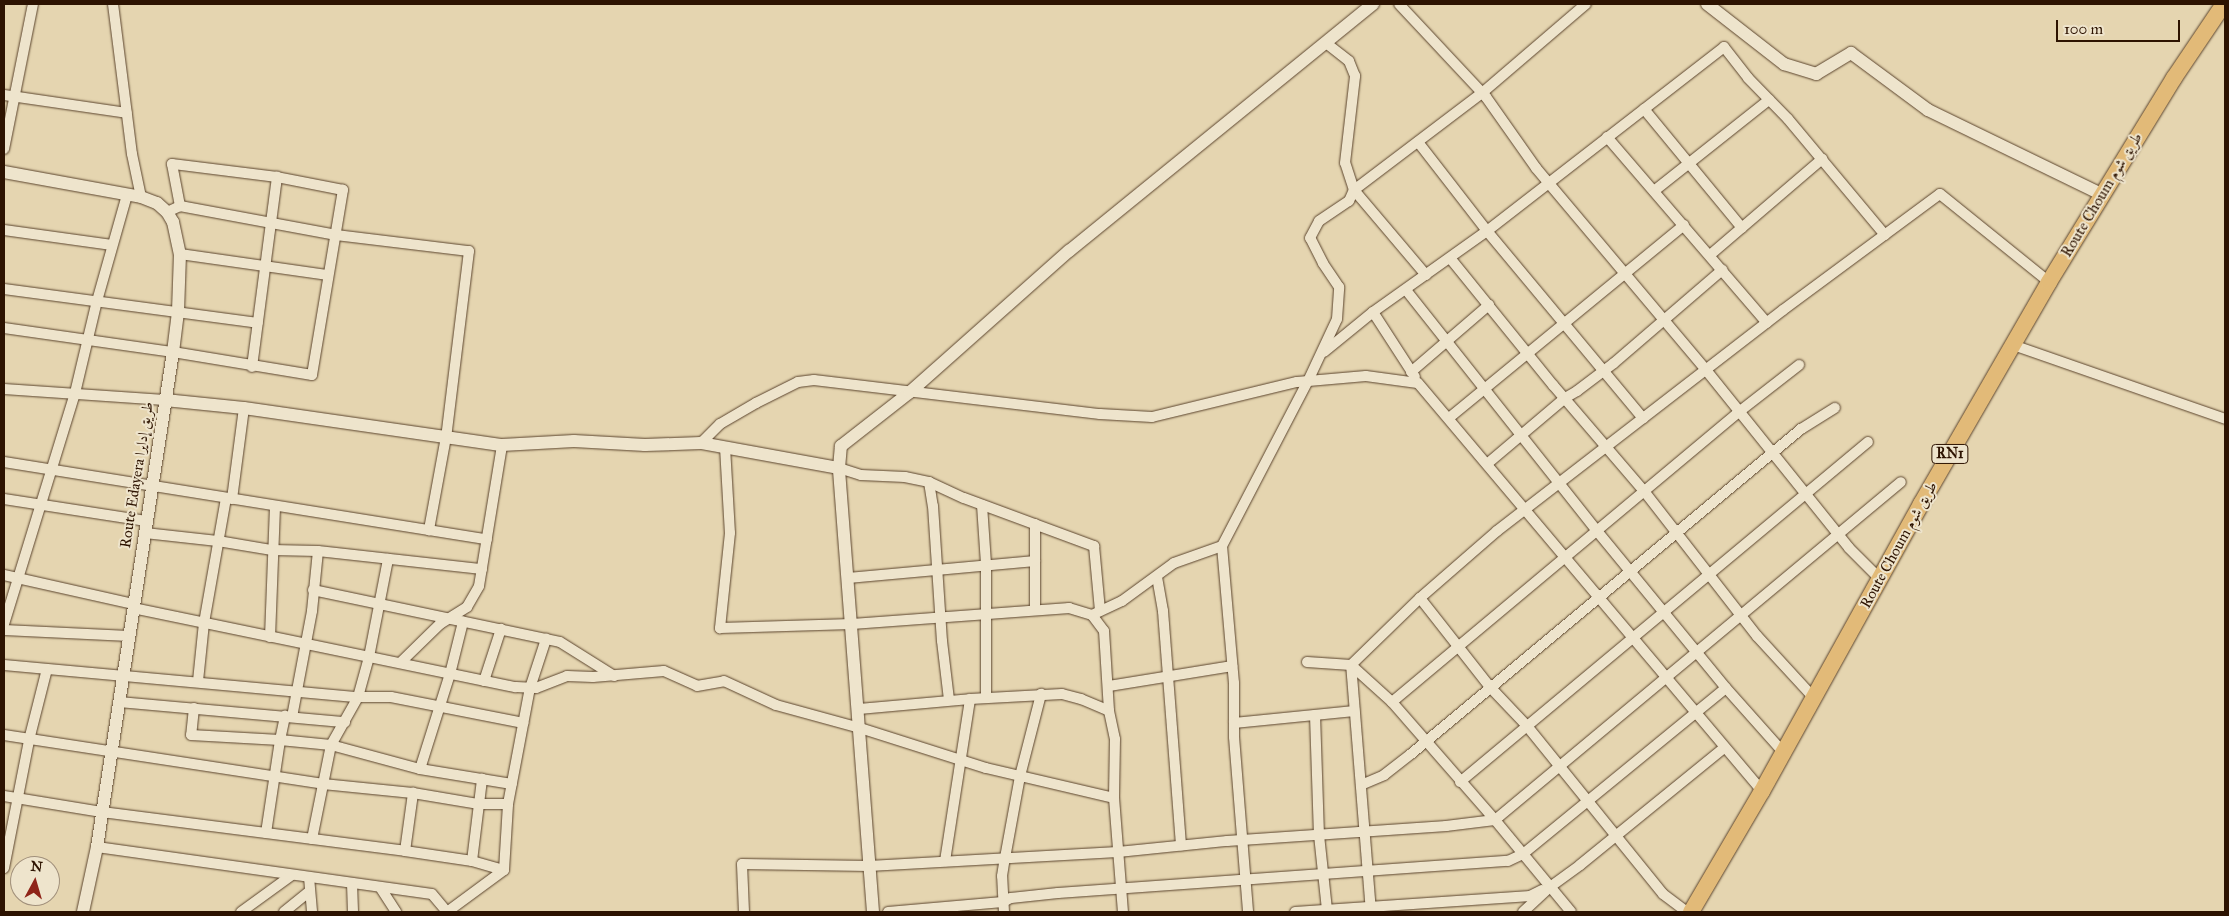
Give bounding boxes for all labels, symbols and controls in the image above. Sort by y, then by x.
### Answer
scale bar [2059,10,2183,42]
text: 100 m [2064,20,2103,38]
street label: Route Choum طريق شوم [2058,129,2146,261]
street label: Route Edayera طريق إدايرا [117,401,157,549]
road number: RN1 [1931,442,1969,466]
street label: Route Choum طريق شوم [1857,479,1941,611]
north arrow [10,856,60,906]
text: N [30,858,43,876]

